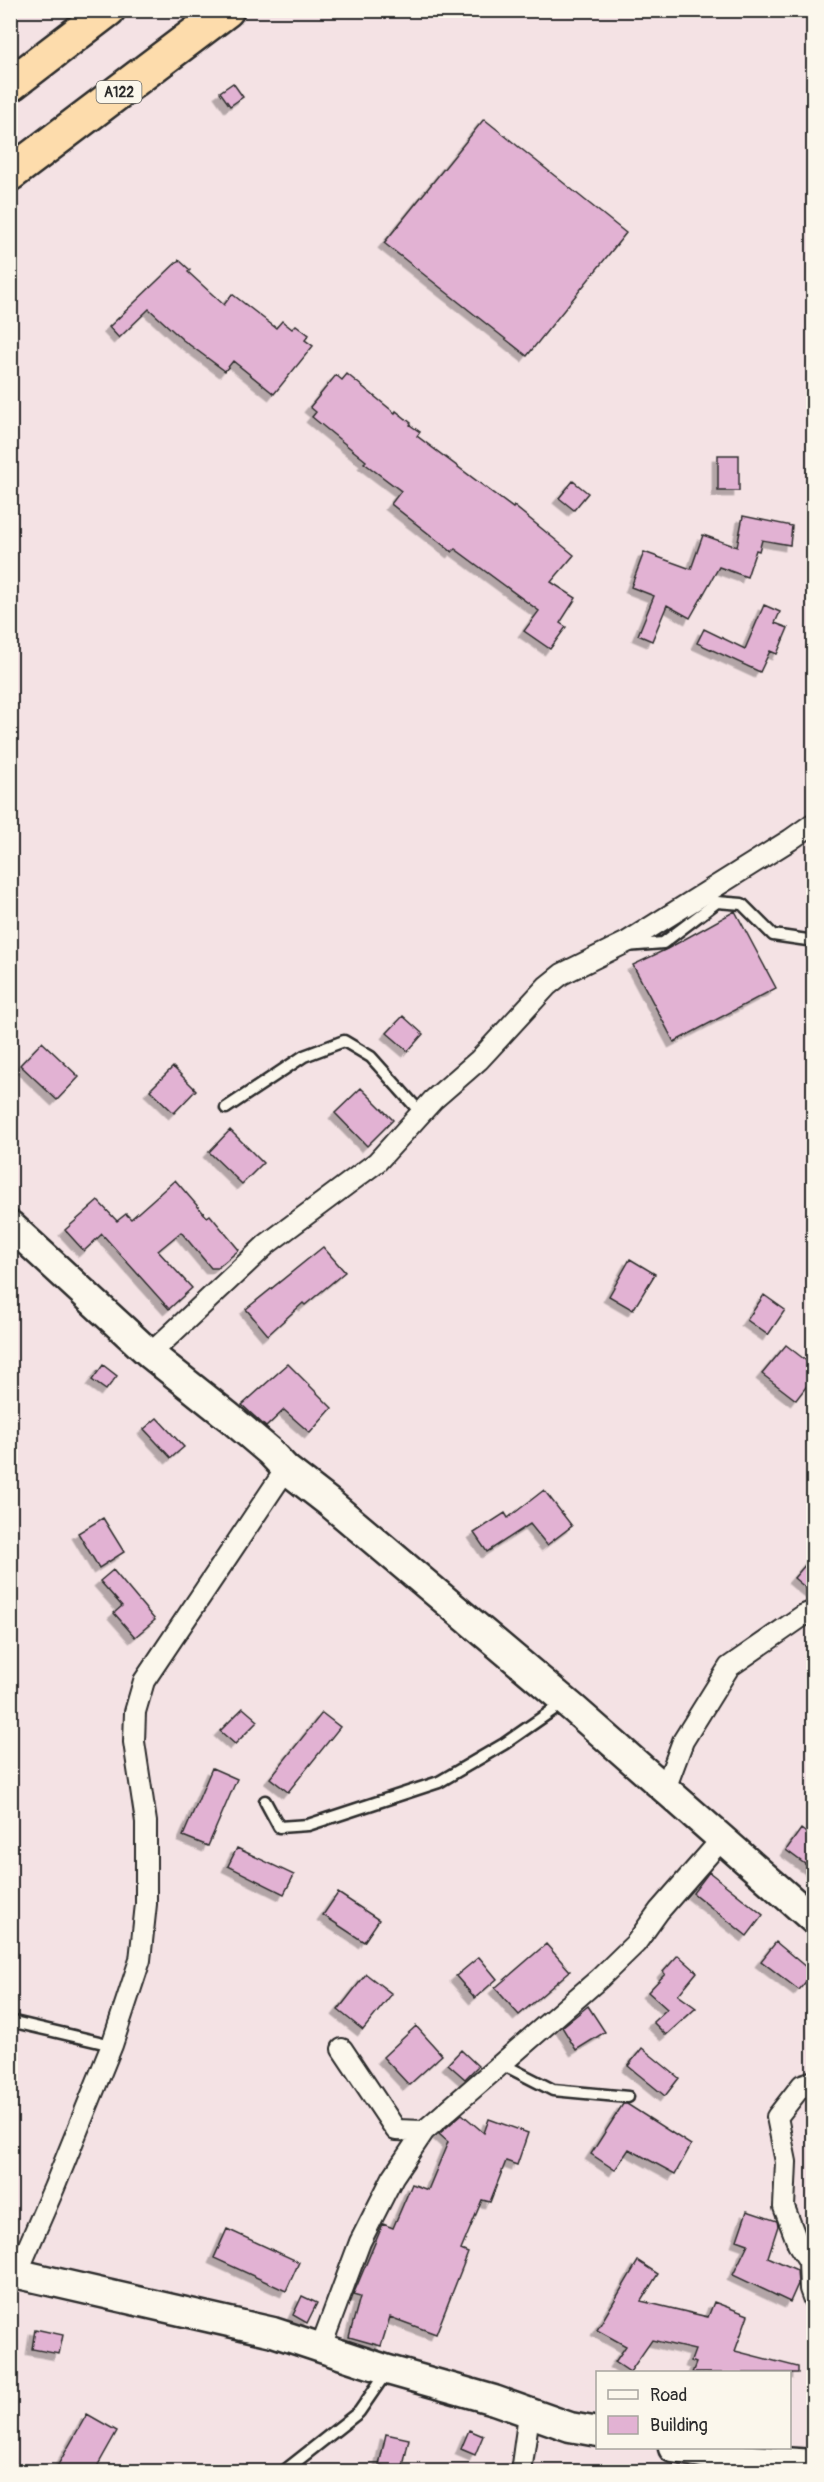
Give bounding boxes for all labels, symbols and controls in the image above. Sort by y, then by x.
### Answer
road number: A122 [96,81,142,103]
legend [596,2371,791,2449]
text: Road [650,2384,687,2407]
text: Building [650,2414,708,2437]

